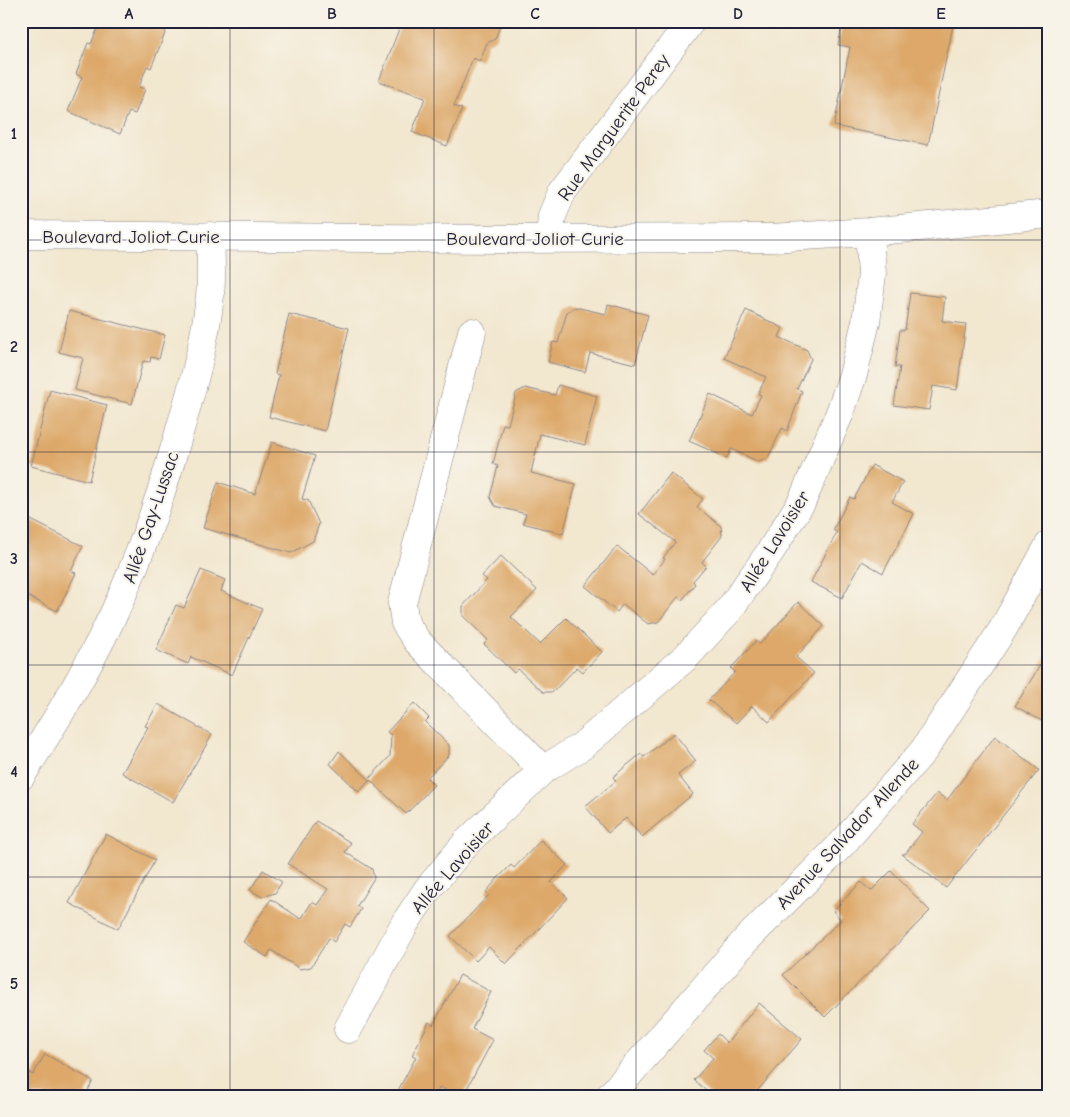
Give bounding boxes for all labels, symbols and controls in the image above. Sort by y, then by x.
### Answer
text: A [125,5,134,23]
text: B [327,5,337,23]
text: C [530,5,540,23]
text: D [733,5,743,23]
text: E [936,5,946,23]
street label: Rue Marguerite Perey [553,49,675,205]
text: 1 [11,125,17,143]
street label: Boulevard Joliot Curie [42,226,220,248]
street label: Boulevard Joliot Curie [446,228,624,250]
text: 2 [10,338,18,356]
street label: Allée Gay-Lussac [118,449,184,586]
street label: Allée Lavoisier [735,487,815,596]
text: 3 [10,550,18,568]
street label: Avenue Salvador Allende [772,753,924,914]
text: 4 [10,763,18,781]
street label: Allée Lavoisier [407,817,499,918]
text: 5 [10,975,18,993]

